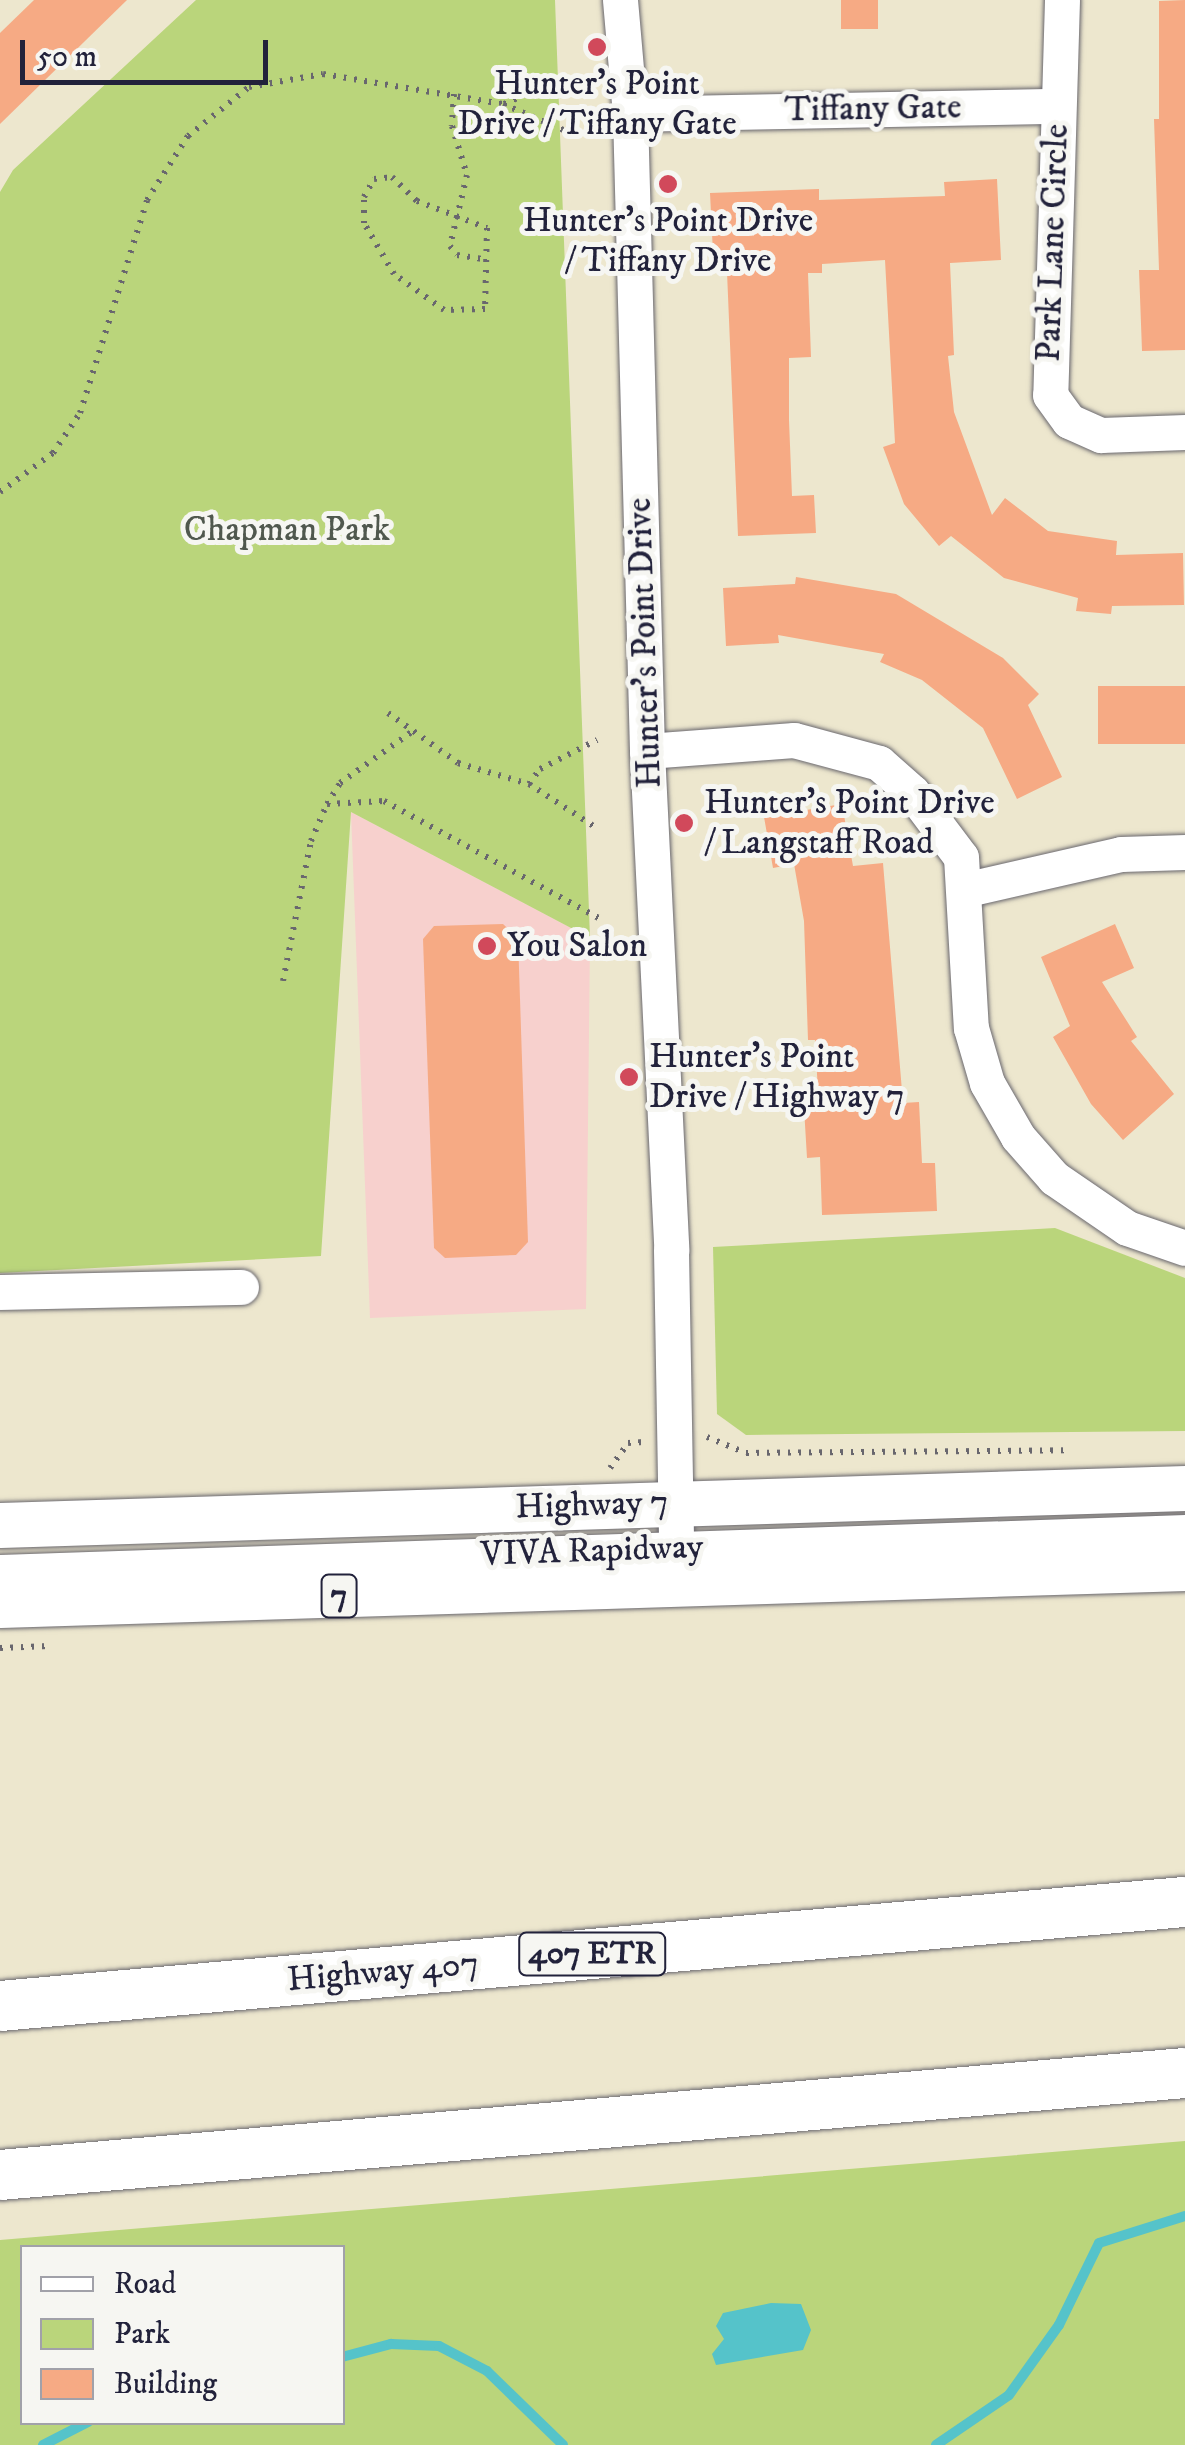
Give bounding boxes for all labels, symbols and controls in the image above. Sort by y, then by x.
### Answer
scale bar [25,20,272,82]
marker: Hunter's Point Drive / Tiffany Gate [586,36,608,58]
text: 50 m [37,39,97,76]
place label: Hunter's Point Drive / Tiffany Gate [457,63,737,145]
street label: Tiffany Gate [784,86,962,132]
street label: Park Lane Circle [1028,123,1078,363]
marker: Hunter's Point Drive / Tiffany Drive [657,173,679,195]
place label: Hunter's Point Drive / Tiffany Drive [523,200,813,282]
street label: Hunter's Point Drive [619,497,671,789]
park label: Chapman Park [184,509,390,551]
place label: Hunter's Point Drive / Langstaff Road [704,782,995,864]
marker: Hunter's Point Drive / Langstaff Road [673,812,695,834]
place label: You Salon [507,925,647,967]
marker: You Salon [476,935,498,957]
place label: Hunter's Point Drive / Highway 7 [649,1036,905,1118]
marker: Hunter's Point Drive / Highway 7 [618,1066,640,1088]
street label: Highway 7 [515,1481,669,1529]
street label: VIVA Rapidway [480,1526,704,1576]
road number: 7 [319,1569,359,1623]
road number: 407 ETR [517,1927,667,1981]
street label: Highway 407 [285,1943,481,2001]
legend [20,2245,345,2425]
text: Road [114,2266,176,2303]
text: Park [114,2316,170,2353]
text: Building [114,2366,217,2403]

